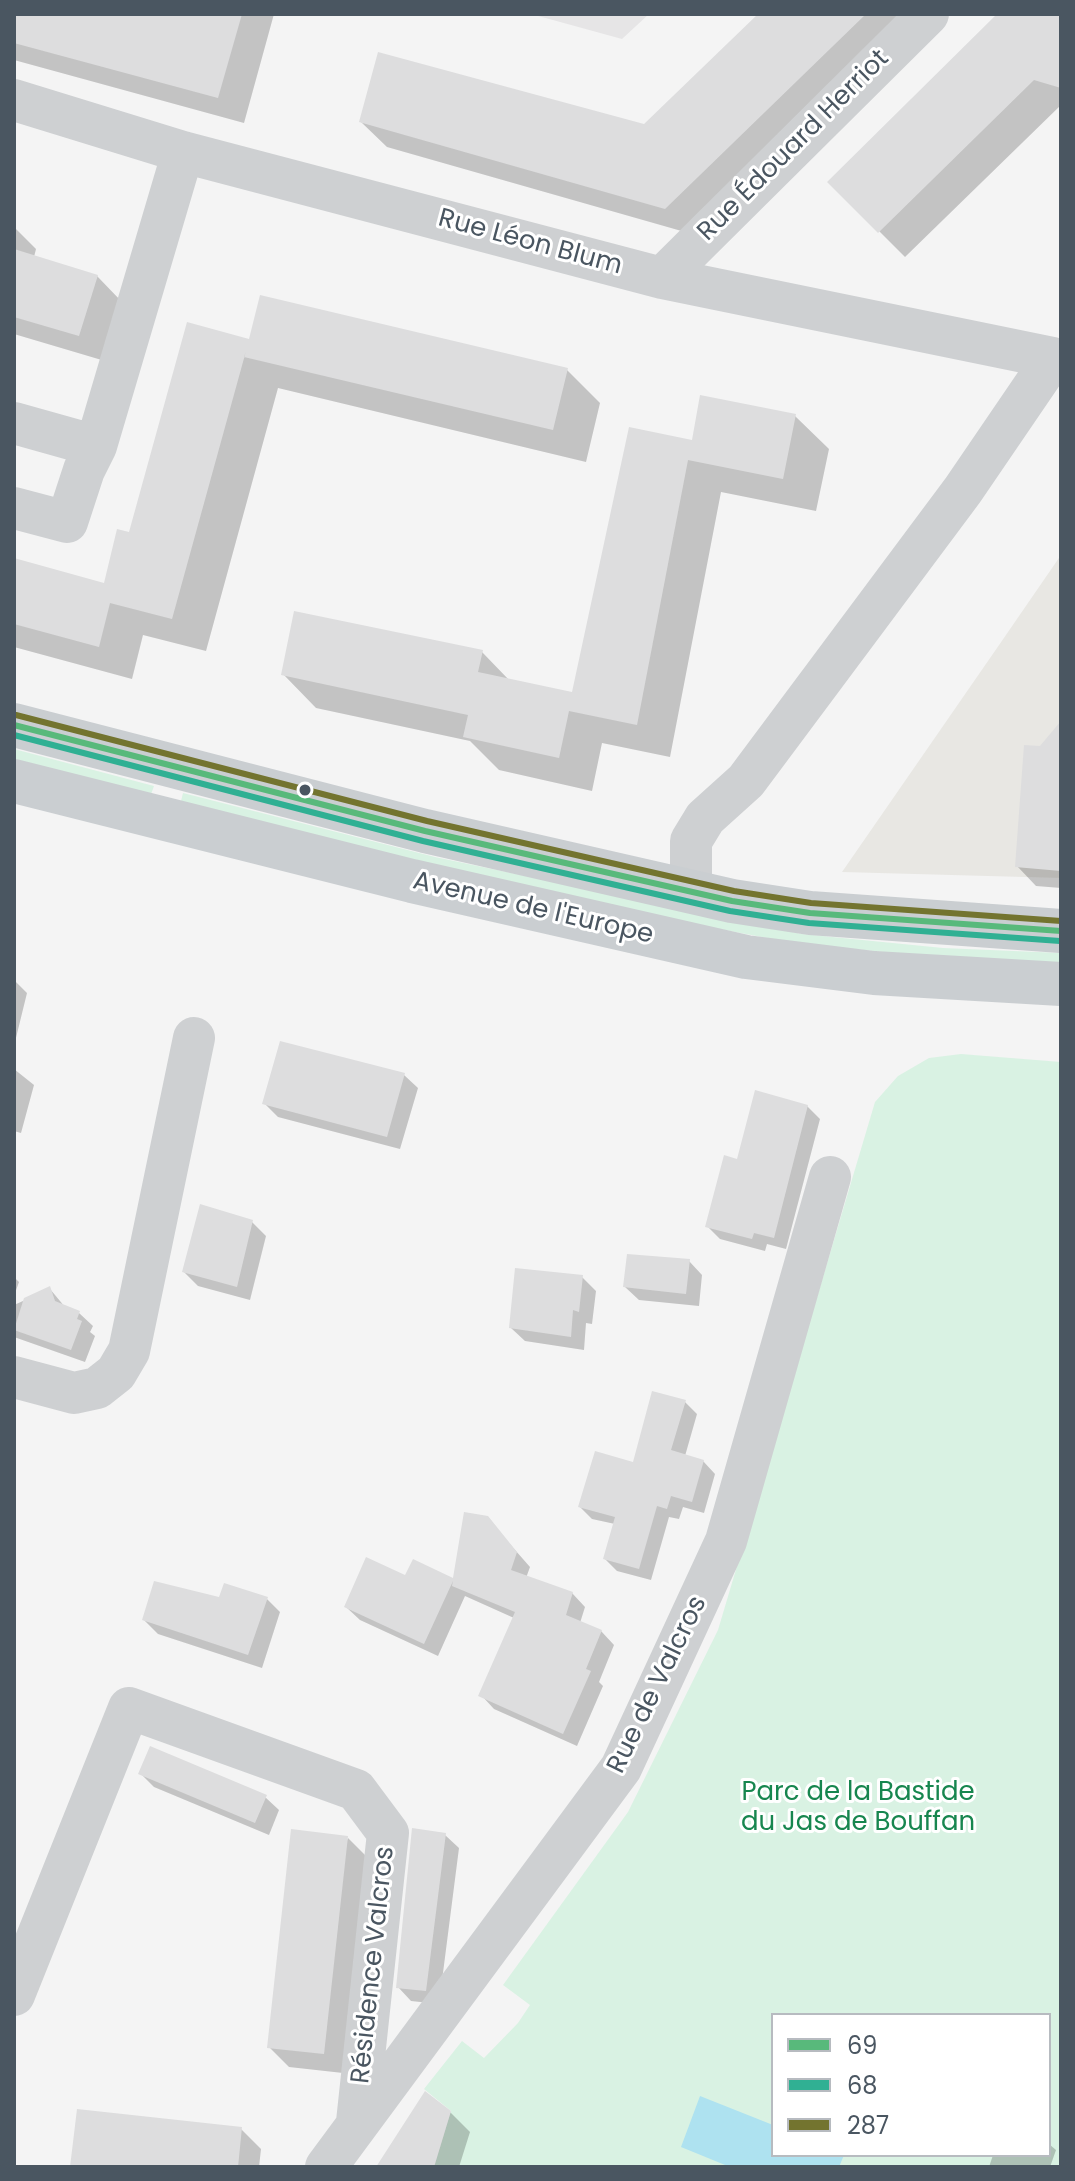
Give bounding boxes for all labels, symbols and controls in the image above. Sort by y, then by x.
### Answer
street label: Rue Édouard Herriot [692,44,896,248]
street label: Rue Léon Blum [435,203,625,283]
unlabelled marker [297,782,313,798]
street label: Avenue de l'Europe [410,866,656,952]
street label: Rue de Valcros [602,1591,714,1779]
park label: Parc de la Bastide du Jas de Bouffan [741,1777,975,1838]
street label: Résidence Valcros [346,1845,402,2085]
legend [771,2013,1051,2157]
text: 69 [847,2029,877,2062]
text: 68 [847,2069,877,2102]
text: 287 [847,2109,889,2142]

